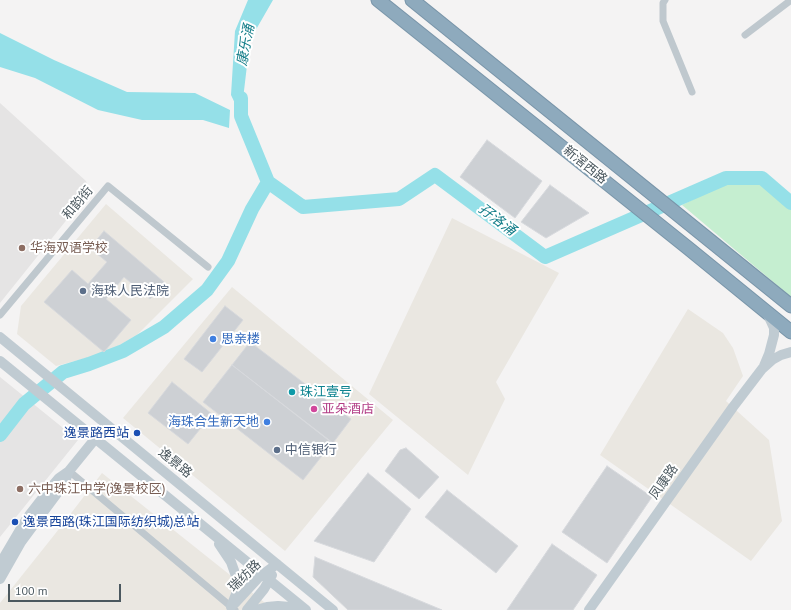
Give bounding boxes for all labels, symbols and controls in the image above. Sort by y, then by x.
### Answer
water label: 康乐涌 [234,23,258,67]
street label: 新滘西路 [560,143,610,187]
street label: 和韵街 [59,183,97,223]
water label: 孖洛涌 [475,201,519,239]
place label: 华海双语学校 [30,240,108,256]
marker: 华海双语学校 [17,243,27,253]
place label: 海珠人民法院 [91,283,169,299]
marker: 海珠人民法院 [78,286,88,296]
place label: 思亲楼 [221,331,260,347]
marker: 思亲楼 [208,334,218,344]
place label: 珠江壹号 [300,384,352,400]
marker: 珠江壹号 [287,387,297,397]
place label: 亚朵酒店 [322,401,374,417]
marker: 亚朵酒店 [309,404,319,414]
place label: 海珠合生新天地 [168,414,259,430]
marker: 海珠合生新天地 [262,417,272,427]
place label: 逸景路西站 [64,425,129,441]
marker: 逸景路西站 [132,428,142,438]
place label: 中信银行 [285,442,337,458]
street label: 逸景路 [155,445,195,481]
marker: 中信银行 [272,445,282,455]
street label: 凤康路 [646,462,682,502]
place label: 六中珠江中学(逸景校区) [28,481,165,497]
marker: 六中珠江中学(逸景校区) [15,484,25,494]
place label: 逸景西路(珠江国际纺织城)总站 [23,514,199,530]
marker: 逸景西路(珠江国际纺织城)总站 [10,517,20,527]
street label: 瑞纺路 [226,557,264,595]
scale bar [10,576,123,602]
text: 100 m [15,583,48,598]

